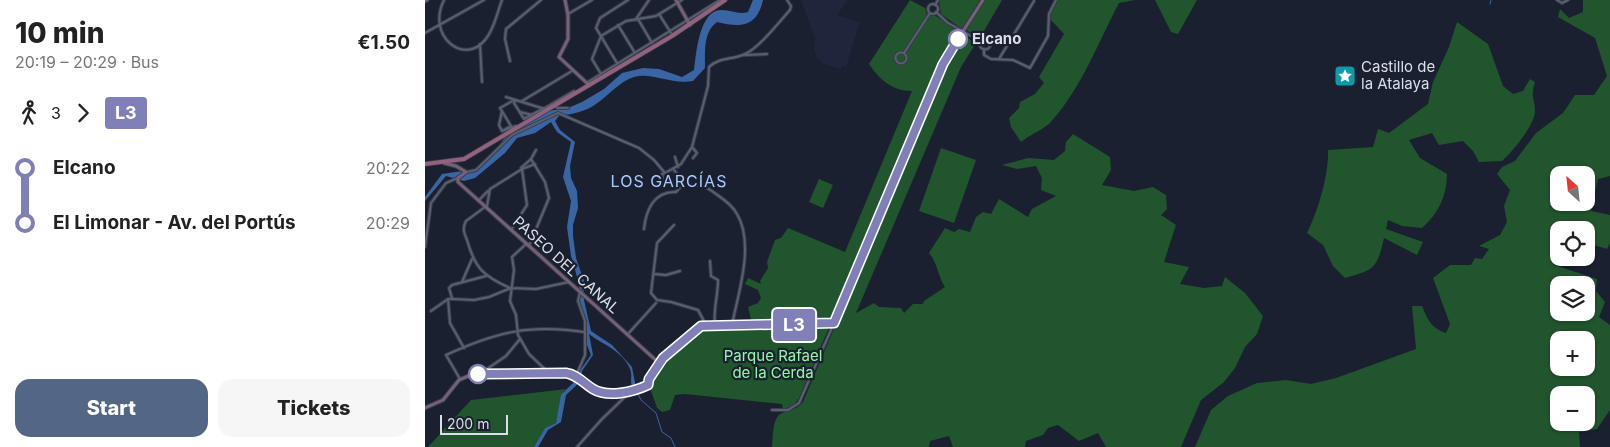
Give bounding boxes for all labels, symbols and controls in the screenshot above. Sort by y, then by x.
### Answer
text: 10 min [15,16,105,50]
marker: Elcano [948,29,968,49]
place label: Elcano [972,29,1021,48]
text: €1.50 [358,31,410,54]
text: 20:19 – 20:29 · Bus [15,52,159,72]
place label: Castillo de la Atalaya [1361,57,1435,93]
place icon: Castillo de la Atalaya [1333,64,1357,88]
icon: walk [15,99,43,127]
icon: forward [69,99,97,127]
text: L3 [115,102,137,123]
text: 3 [51,103,61,123]
text: Elcano [53,156,116,179]
text: 20:22 [366,158,410,178]
north arrow [1550,166,1595,211]
map controls [1550,166,1595,431]
district label: LOS GARCÍAS [611,171,727,191]
text: El Limonar - Av. del Portús [53,211,296,234]
street label: PASEO DEL CANAL [509,212,624,317]
text: 20:29 [366,213,410,233]
button: locate [1550,221,1595,266]
button: layers [1550,276,1595,321]
line badge: L3 [771,309,817,341]
text: L3 [783,314,805,335]
button: + [1550,331,1595,376]
park label: Parque Rafael de la Cerda [724,346,822,382]
unlabelled marker [468,364,488,384]
button: Start [15,379,208,437]
button: Tickets [218,379,410,437]
button: − [1550,386,1595,431]
scale bar [440,412,507,435]
text: 200 m [447,415,489,432]

